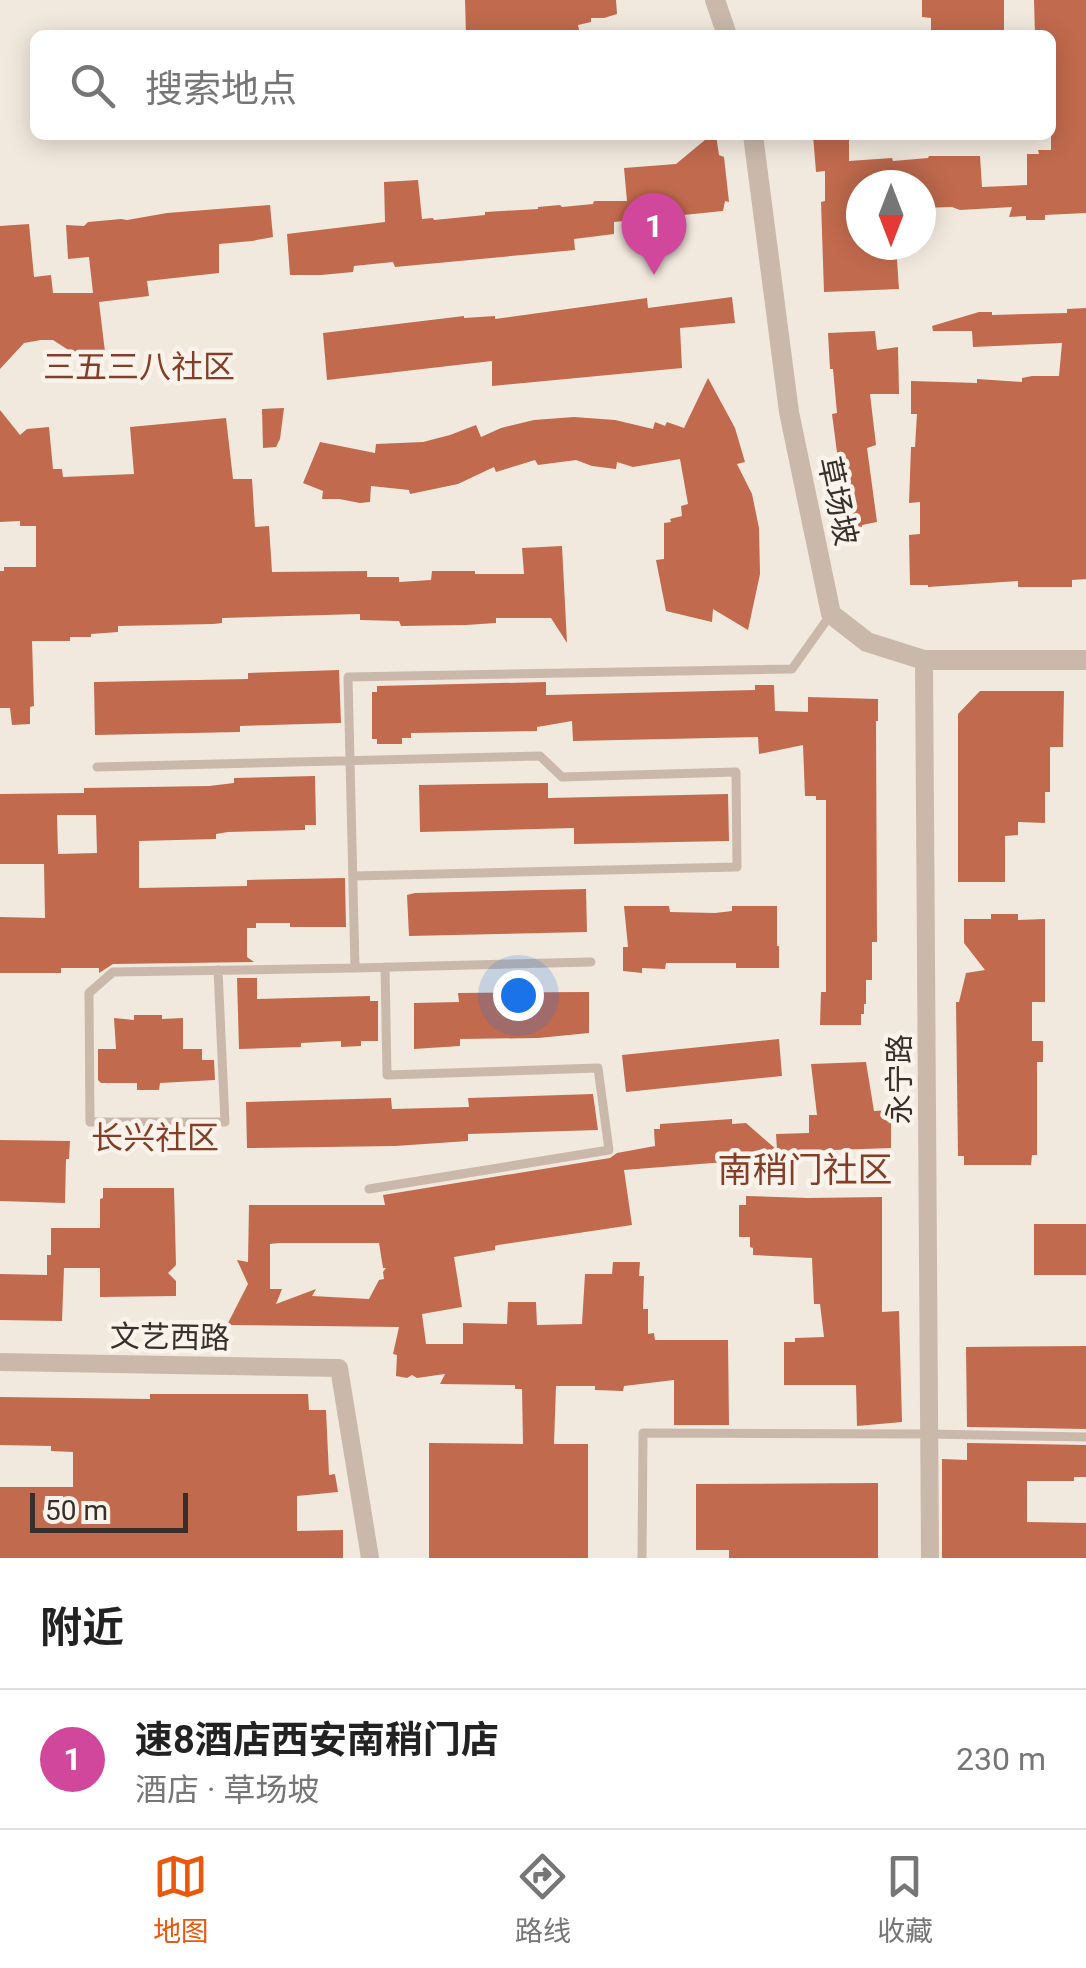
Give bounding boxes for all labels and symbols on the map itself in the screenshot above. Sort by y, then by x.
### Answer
north arrow [846,170,936,260]
pin: 1 [622,192,686,275]
district label: 三五三八社区 [43,348,235,386]
street label: 草场坡 [812,453,864,549]
your location [493,970,544,1021]
street label: 永宁路 [882,1034,917,1124]
district label: 长兴社区 [91,1119,219,1157]
district label: 南稍门社区 [717,1150,893,1191]
street label: 文艺西路 [110,1318,230,1356]
scale bar [30,1488,188,1532]

